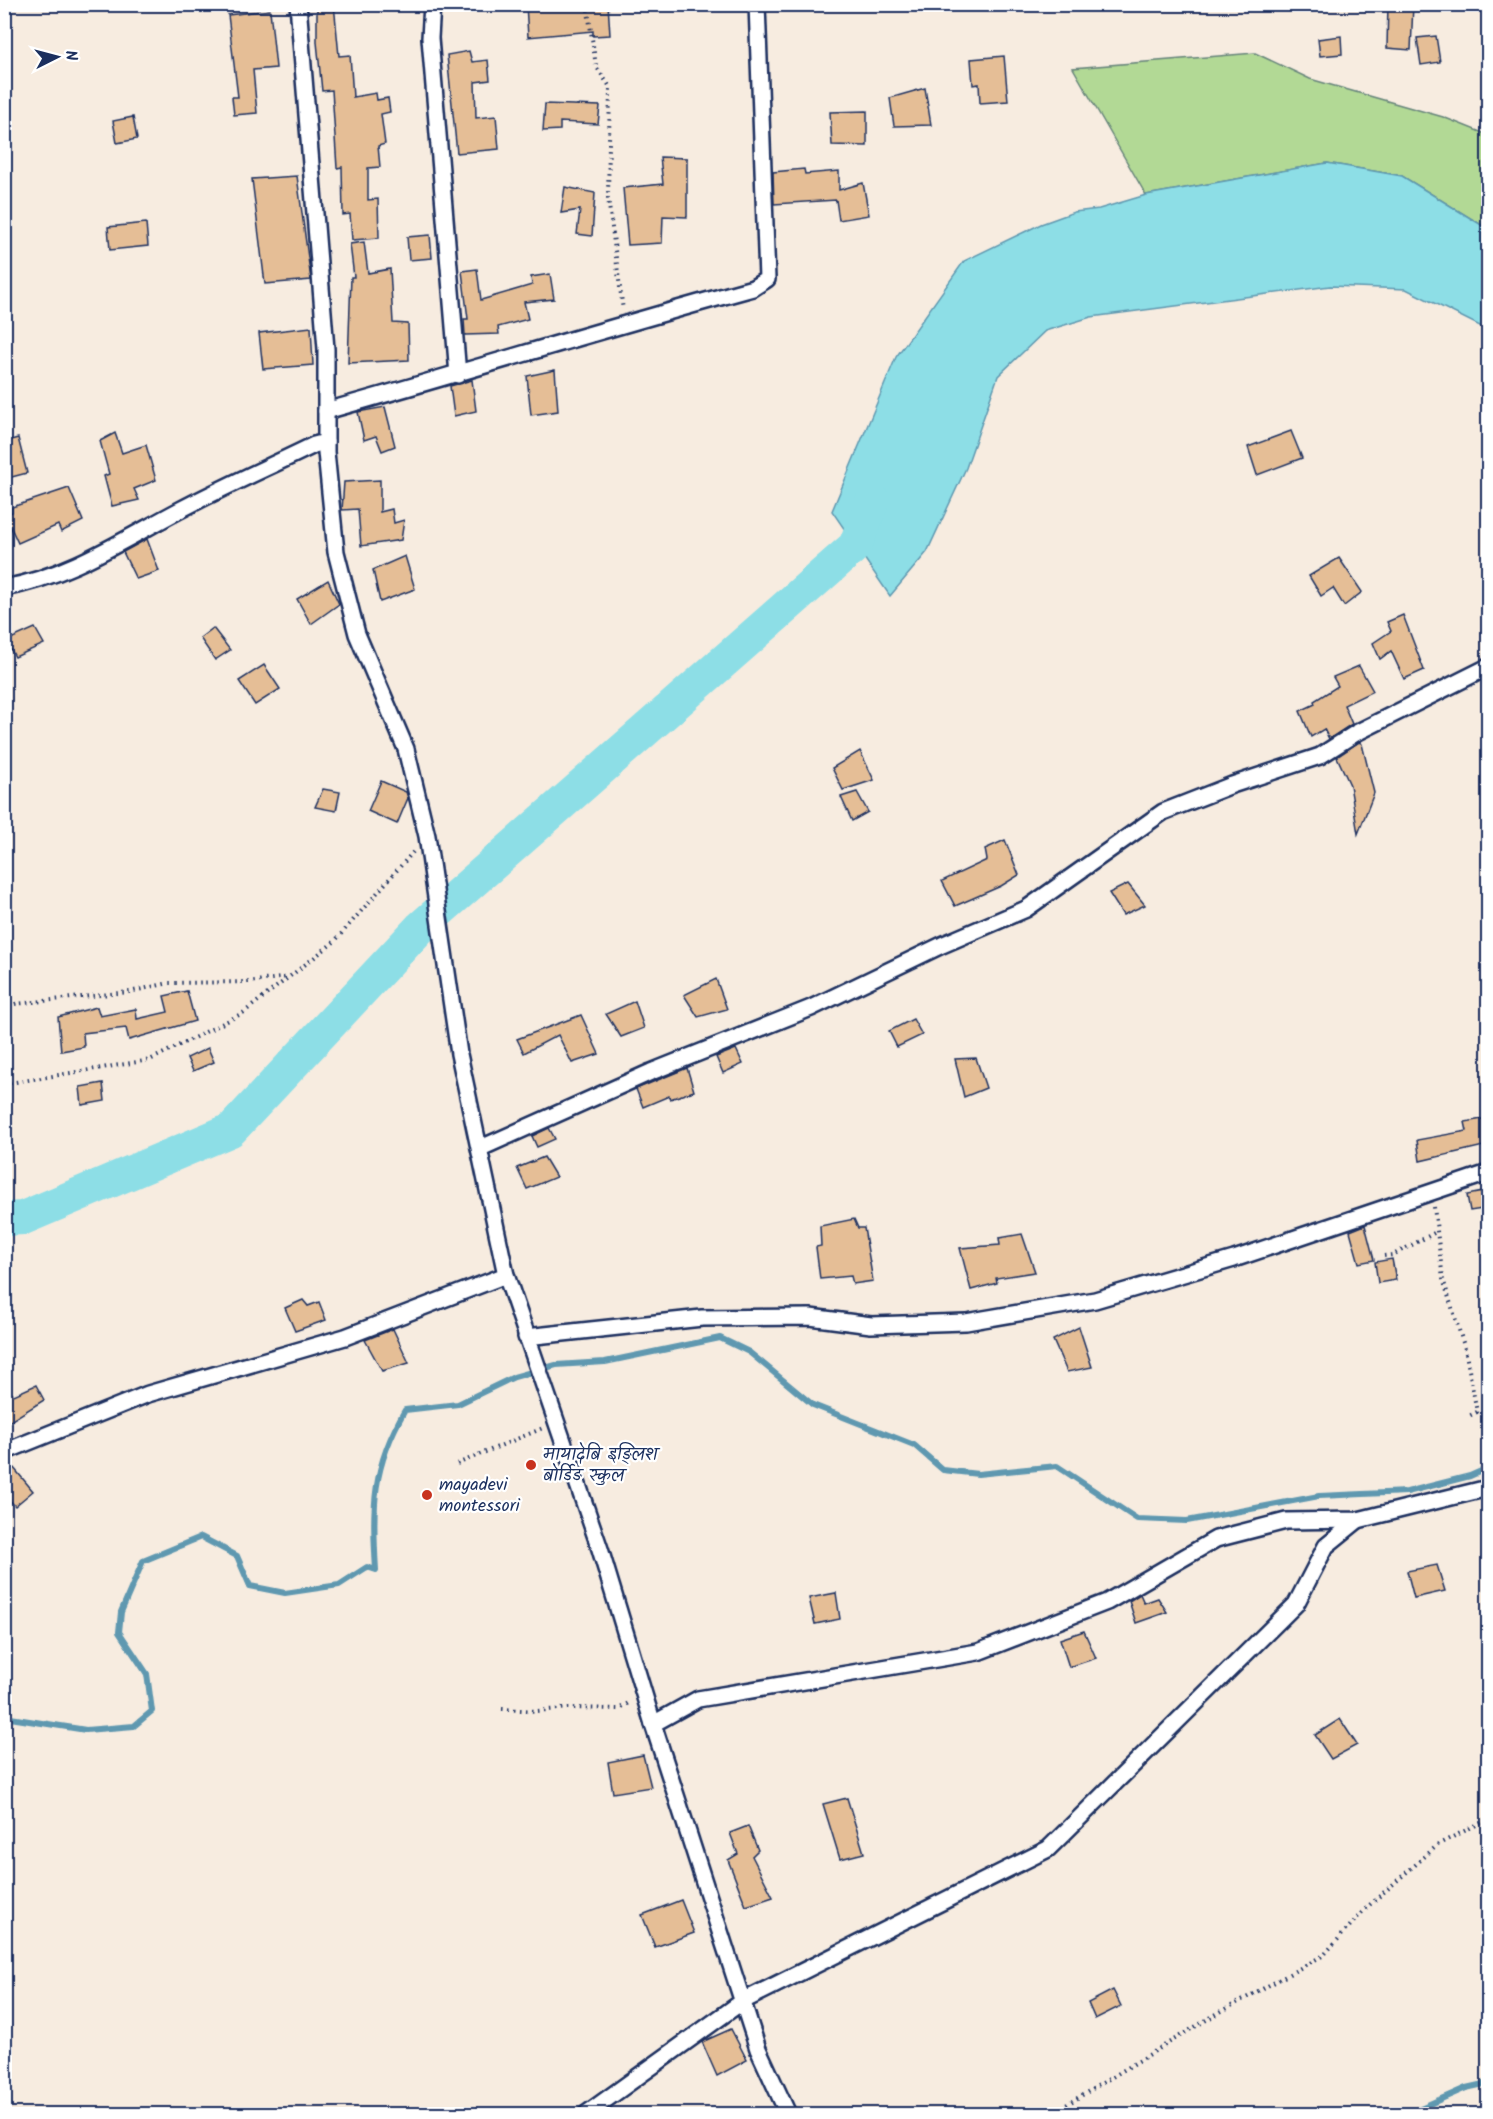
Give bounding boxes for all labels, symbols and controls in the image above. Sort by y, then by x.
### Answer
north arrow [27,27,87,87]
text: N [57,49,83,62]
place label: मायादेबि इङ्लिश बोर्डिङ स्कुल [543,1441,661,1491]
marker: मायादेबि इङ्लिश बोर्डिङ स्कुल [524,1458,538,1472]
place label: mayadevi montessori [439,1471,521,1521]
marker: mayadevi montessori [420,1488,434,1502]

